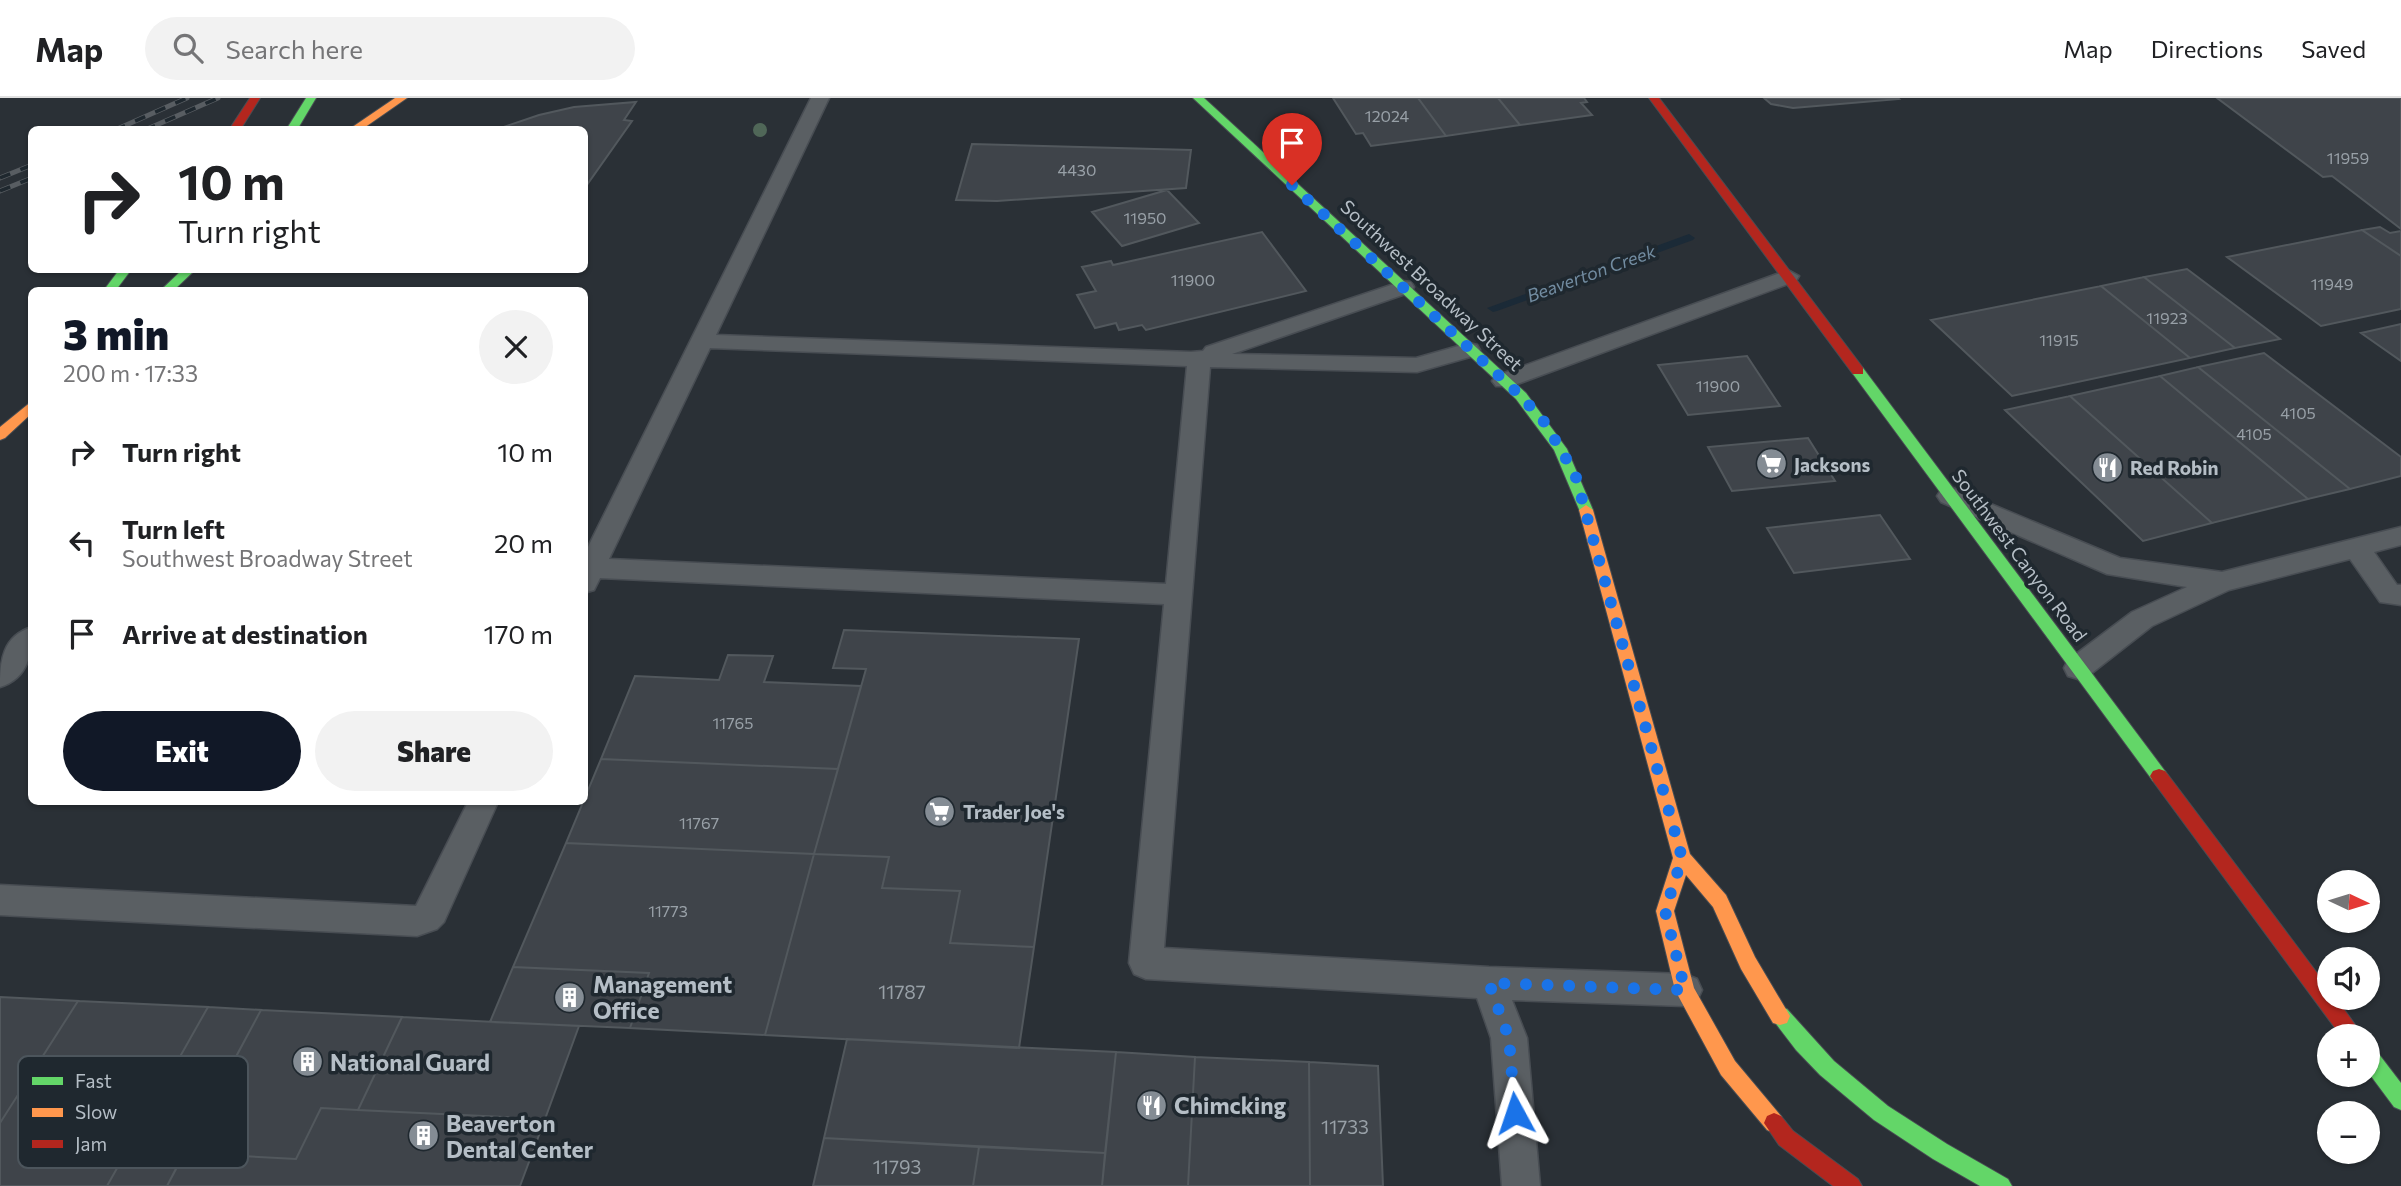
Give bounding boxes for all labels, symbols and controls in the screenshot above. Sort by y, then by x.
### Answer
search box [145,17,635,80]
text: Map [35,28,103,69]
icon: search [169,29,207,67]
text: Search here [225,33,363,64]
text: Map [2063,34,2113,63]
text: Directions [2151,34,2263,63]
text: Saved [2301,34,2366,63]
house number: 12024 [1365,106,1410,125]
pin [1262,113,1322,185]
icon: arrive [1273,124,1311,162]
house number: 11959 [2327,148,2369,167]
text: 10 m [178,150,285,210]
icon: right [63,154,154,245]
house number: 4430 [1058,160,1096,179]
street label: Southwest Broadway Street [1336,195,1528,375]
house number: 11950 [1123,208,1167,227]
text: Turn right [178,210,321,250]
water label: Beaverton Creek [1524,239,1660,307]
house number: 11900 [1171,270,1215,289]
house number: 11949 [2311,274,2353,293]
text: 3 min [63,307,169,359]
house number: 11923 [2146,308,2188,327]
button: close [479,310,553,384]
house number: 11915 [2039,330,2079,349]
text: 200 m · 17:33 [63,359,198,387]
house number: 11900 [1696,376,1740,395]
house number: 4105 [2280,403,2316,422]
house number: 4105 [2236,424,2272,443]
icon: right [63,433,101,471]
text: Turn right [122,436,241,467]
text: 10 m [497,436,553,467]
supermarket icon: Jacksons [1754,447,1788,481]
restaurant icon: Red Robin [2090,450,2124,484]
place label: Jacksons [1794,453,1870,476]
place label: Red Robin [2130,456,2219,479]
street label: Southwest Canyon Road [1948,464,2092,646]
text: Turn left [122,513,225,544]
icon: left [63,524,101,562]
text: 20 m [494,527,553,558]
text: Southwest Broadway Street [122,544,413,572]
icon: arrive [63,615,101,653]
text: Arrive at destination [122,618,368,649]
text: 170 m [484,618,553,649]
button: Exit [63,711,301,791]
button: Share [315,711,553,791]
house number: 11765 [713,713,754,732]
supermarket icon: Trader Joe's [923,794,957,828]
place label: Trader Joe's [963,800,1065,823]
house number: 11767 [679,813,719,832]
north arrow [2317,870,2380,933]
map controls [2317,870,2380,1164]
house number: 11773 [648,901,688,920]
button: sound [2317,947,2380,1010]
place label: Management Office [593,970,732,1024]
building icon: Management Office [553,980,587,1014]
house number: 11787 [878,980,926,1003]
button: + [2317,1024,2380,1087]
building icon: National Guard [290,1045,324,1079]
place label: National Guard [330,1048,490,1076]
legend [18,1056,248,1168]
text: Fast [75,1069,112,1092]
position arrow [1478,1076,1552,1150]
restaurant icon: Chimcking [1134,1088,1168,1122]
place label: Chimcking [1174,1091,1287,1119]
text: Slow [75,1100,117,1123]
button: − [2317,1101,2380,1164]
place label: Beaverton Dental Center [446,1109,594,1163]
house number: 11733 [1321,1115,1369,1138]
building icon: Beaverton Dental Center [406,1119,440,1153]
text: Jam [75,1132,107,1155]
house number: 11793 [873,1155,921,1178]

